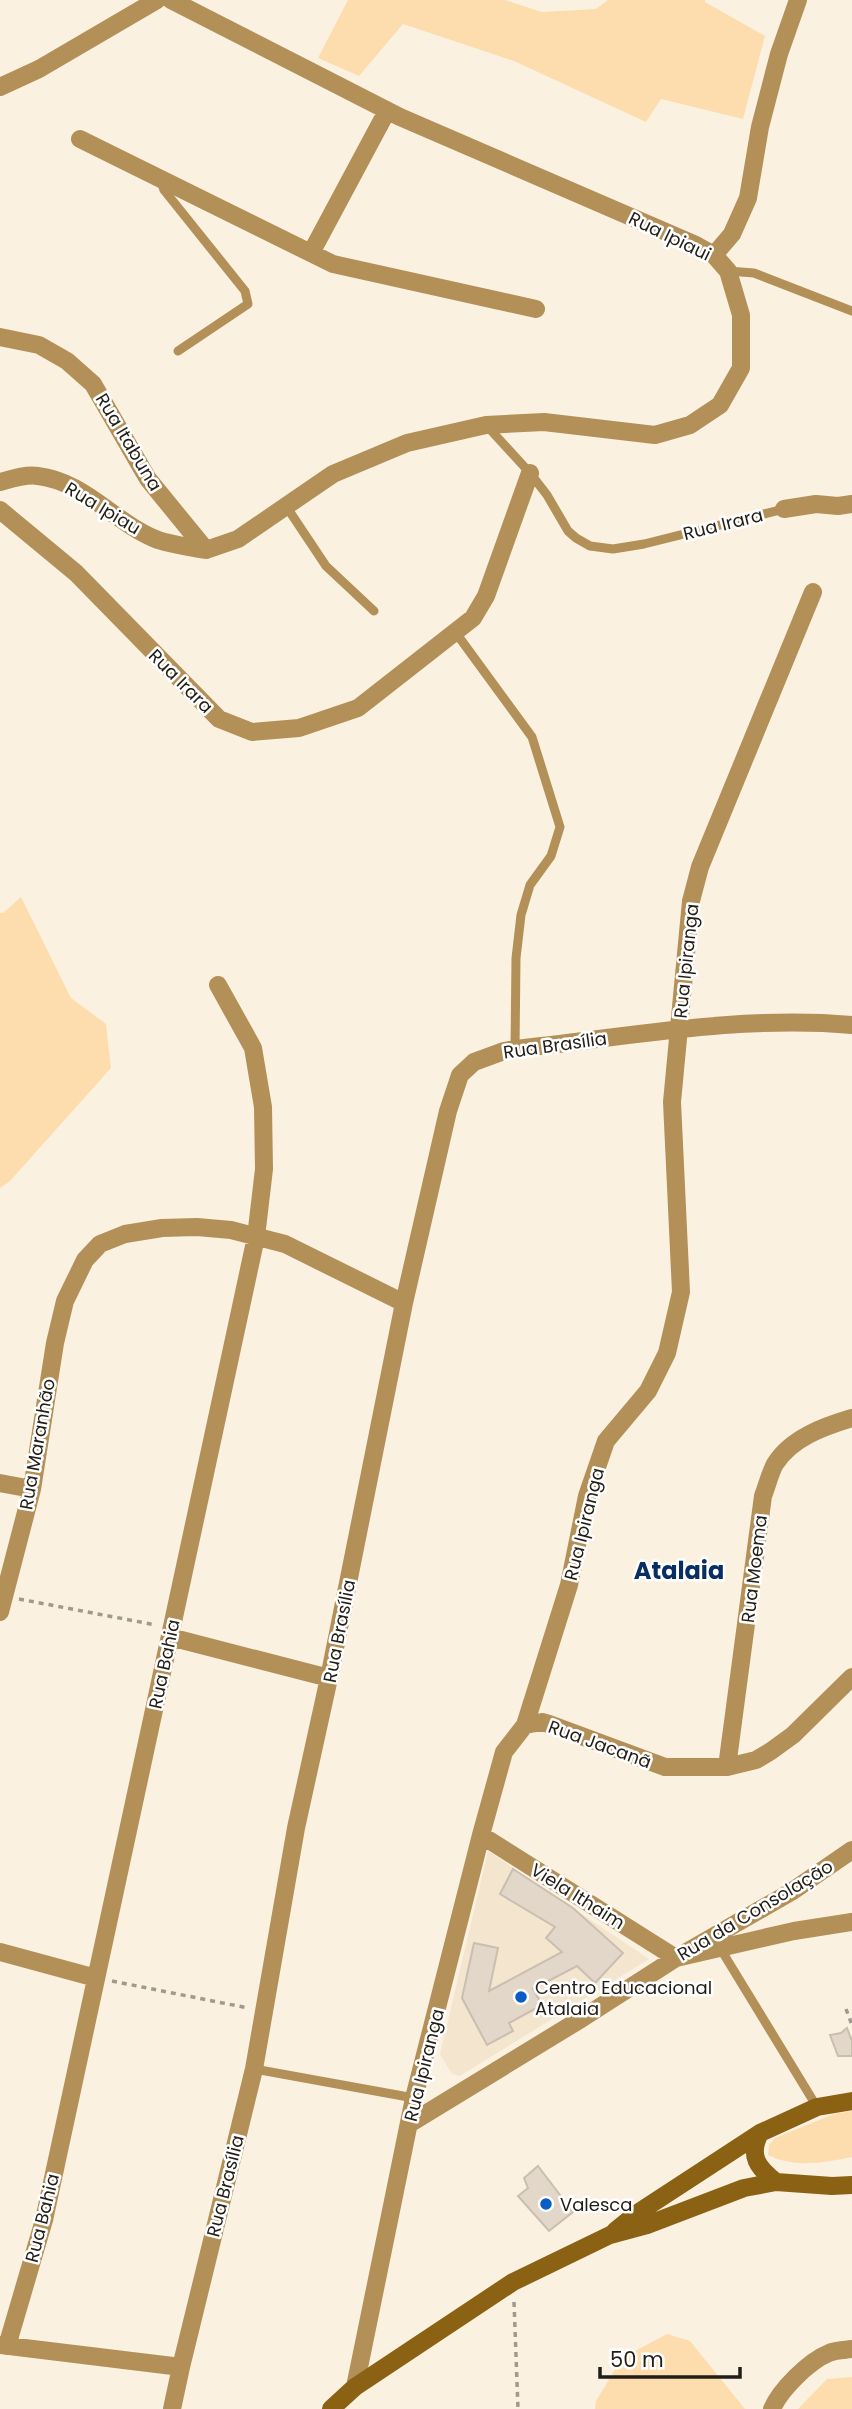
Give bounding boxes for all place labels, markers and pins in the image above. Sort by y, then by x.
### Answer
place label: Centro Educacional Atalaia [535,1975,712,2021]
marker: Centro Educacional Atalaia [513,1989,529,2005]
place label: Valesca [560,2192,632,2217]
marker: Valesca [538,2196,554,2212]

